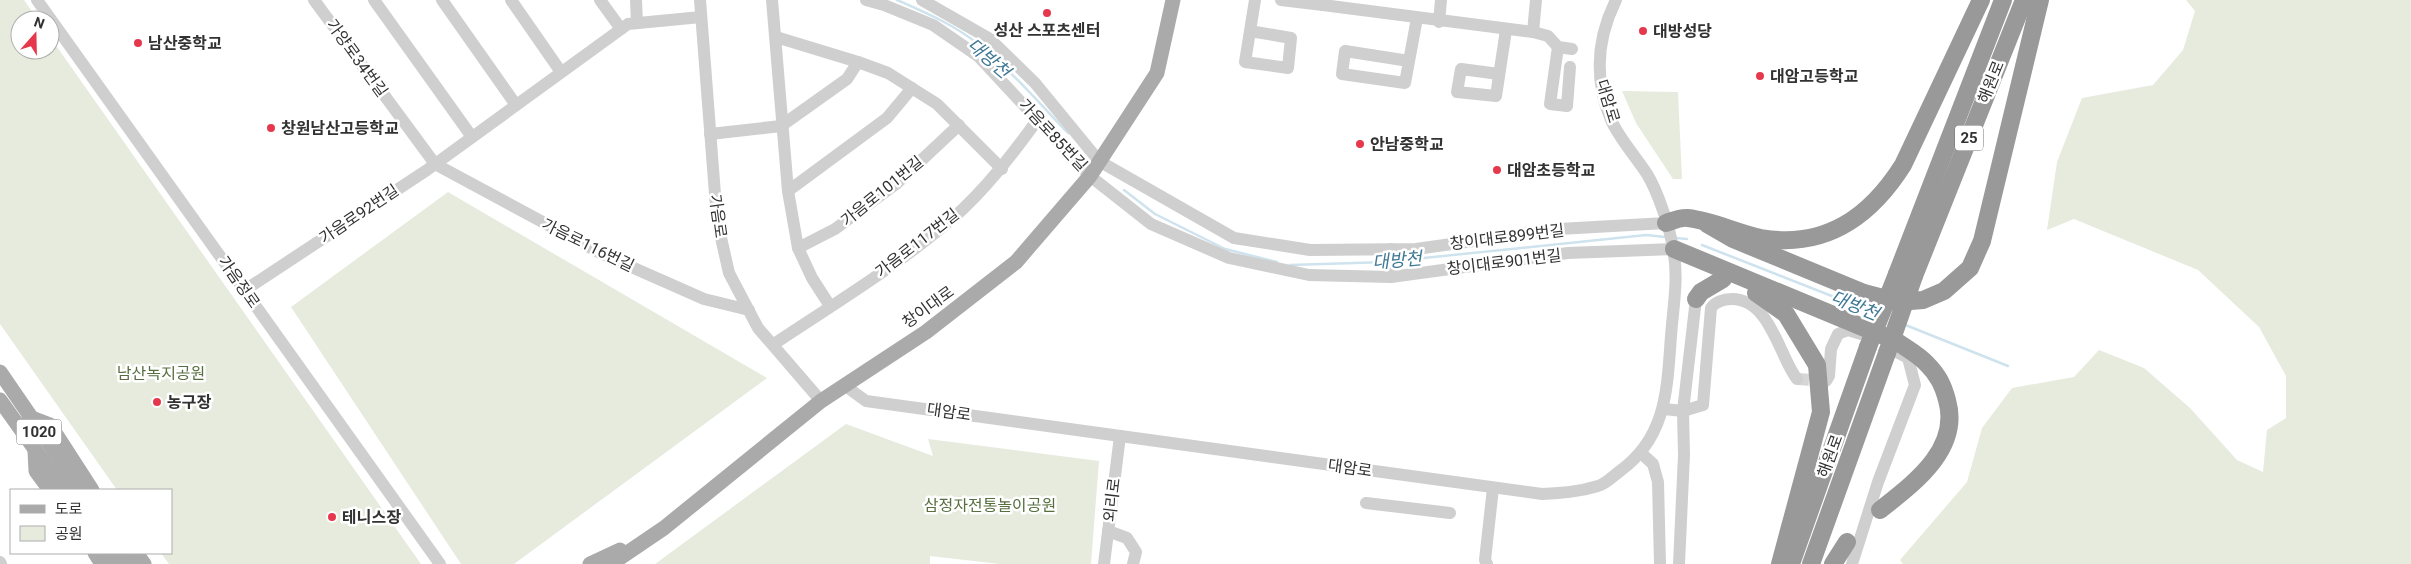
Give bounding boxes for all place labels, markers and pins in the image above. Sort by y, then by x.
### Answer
marker: 성산 스포츠센터 [1041,7,1053,19]
place label: 성산 스포츠센터 [993,21,1101,40]
place label: 대방성당 [1653,22,1712,41]
marker: 대방성당 [1637,25,1649,37]
place label: 남산중학교 [148,34,222,53]
marker: 남산중학교 [132,37,144,49]
place label: 대암고등학교 [1770,67,1859,86]
marker: 대암고등학교 [1754,70,1766,82]
place label: 창원남산고등학교 [281,119,399,138]
marker: 창원남산고등학교 [265,122,277,134]
place label: 안남중학교 [1370,135,1444,154]
marker: 안남중학교 [1354,138,1366,150]
place label: 대암초등학교 [1507,161,1596,180]
marker: 대암초등학교 [1491,164,1503,176]
place label: 농구장 [167,393,211,412]
marker: 농구장 [151,396,163,408]
place label: 테니스장 [342,508,401,527]
marker: 테니스장 [326,511,338,523]

